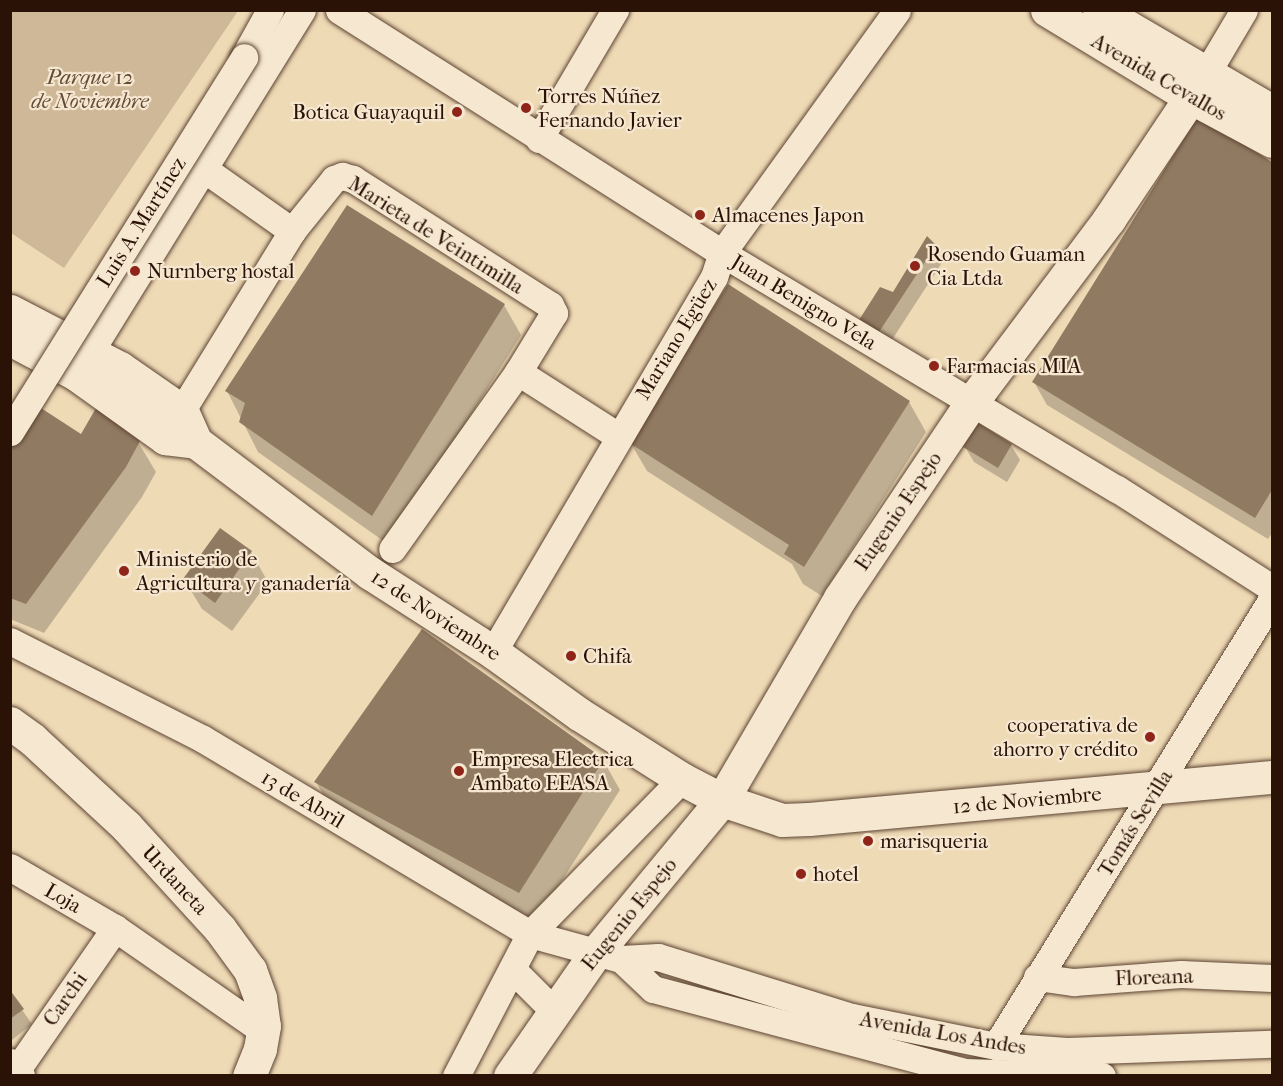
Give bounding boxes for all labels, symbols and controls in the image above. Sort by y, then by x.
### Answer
street label: Avenida Cevallos [1087,28,1231,126]
park label: Parque 12 de Noviembre [31,64,149,114]
place label: Torres Núñez Fernando Javier [538,83,682,133]
place label: Botica Guayaquil [292,99,445,125]
marker: Torres Núñez Fernando Javier [519,101,533,115]
marker: Botica Guayaquil [450,105,464,119]
street label: Luis A. Martínez [91,152,191,292]
street label: Marieta de Veintimilla [344,171,528,299]
place label: Almacenes Japon [712,202,864,228]
marker: Almacenes Japon [693,208,707,222]
place label: Rosendo Guaman Cia Ltda [927,241,1085,291]
street label: Juan Benigno Vela [727,249,881,355]
place label: Nurnberg hostal [147,258,295,284]
marker: Rosendo Guaman Cia Ltda [908,259,922,273]
marker: Nurnberg hostal [128,264,142,278]
street label: Mariano Egüez [630,274,722,404]
place label: Farmacias MIA [946,353,1081,379]
marker: Farmacias MIA [927,359,941,373]
street label: Eugenio Espejo [849,447,947,575]
place label: Ministerio de Agricultura y ganadería [136,546,350,596]
marker: Ministerio de Agricultura y ganadería [117,564,131,578]
street label: 12 de Noviembre [367,564,505,666]
place label: Chifa [583,643,632,669]
marker: Chifa [564,649,578,663]
place label: cooperativa de ahorro y crédito [993,712,1138,762]
marker: cooperativa de ahorro y crédito [1143,730,1157,744]
place label: Empresa Electrica Ambato EEASA [471,746,633,796]
street label: 13 de Abril [257,764,349,834]
marker: Empresa Electrica Ambato EEASA [452,764,466,778]
street label: Tomás Sevilla [1092,765,1178,881]
street label: 12 de Noviembre [952,781,1102,819]
place label: marisqueria [880,828,988,854]
marker: marisqueria [861,834,875,848]
street label: Urdaneta [137,840,213,920]
street label: Eugenio Espejo [576,852,682,976]
place label: hotel [813,861,859,887]
marker: hotel [794,867,808,881]
street label: Loja [40,877,86,919]
street label: Floreana [1114,963,1194,991]
street label: Carchi [38,967,92,1031]
street label: Avenida Los Andes [858,1006,1028,1060]

